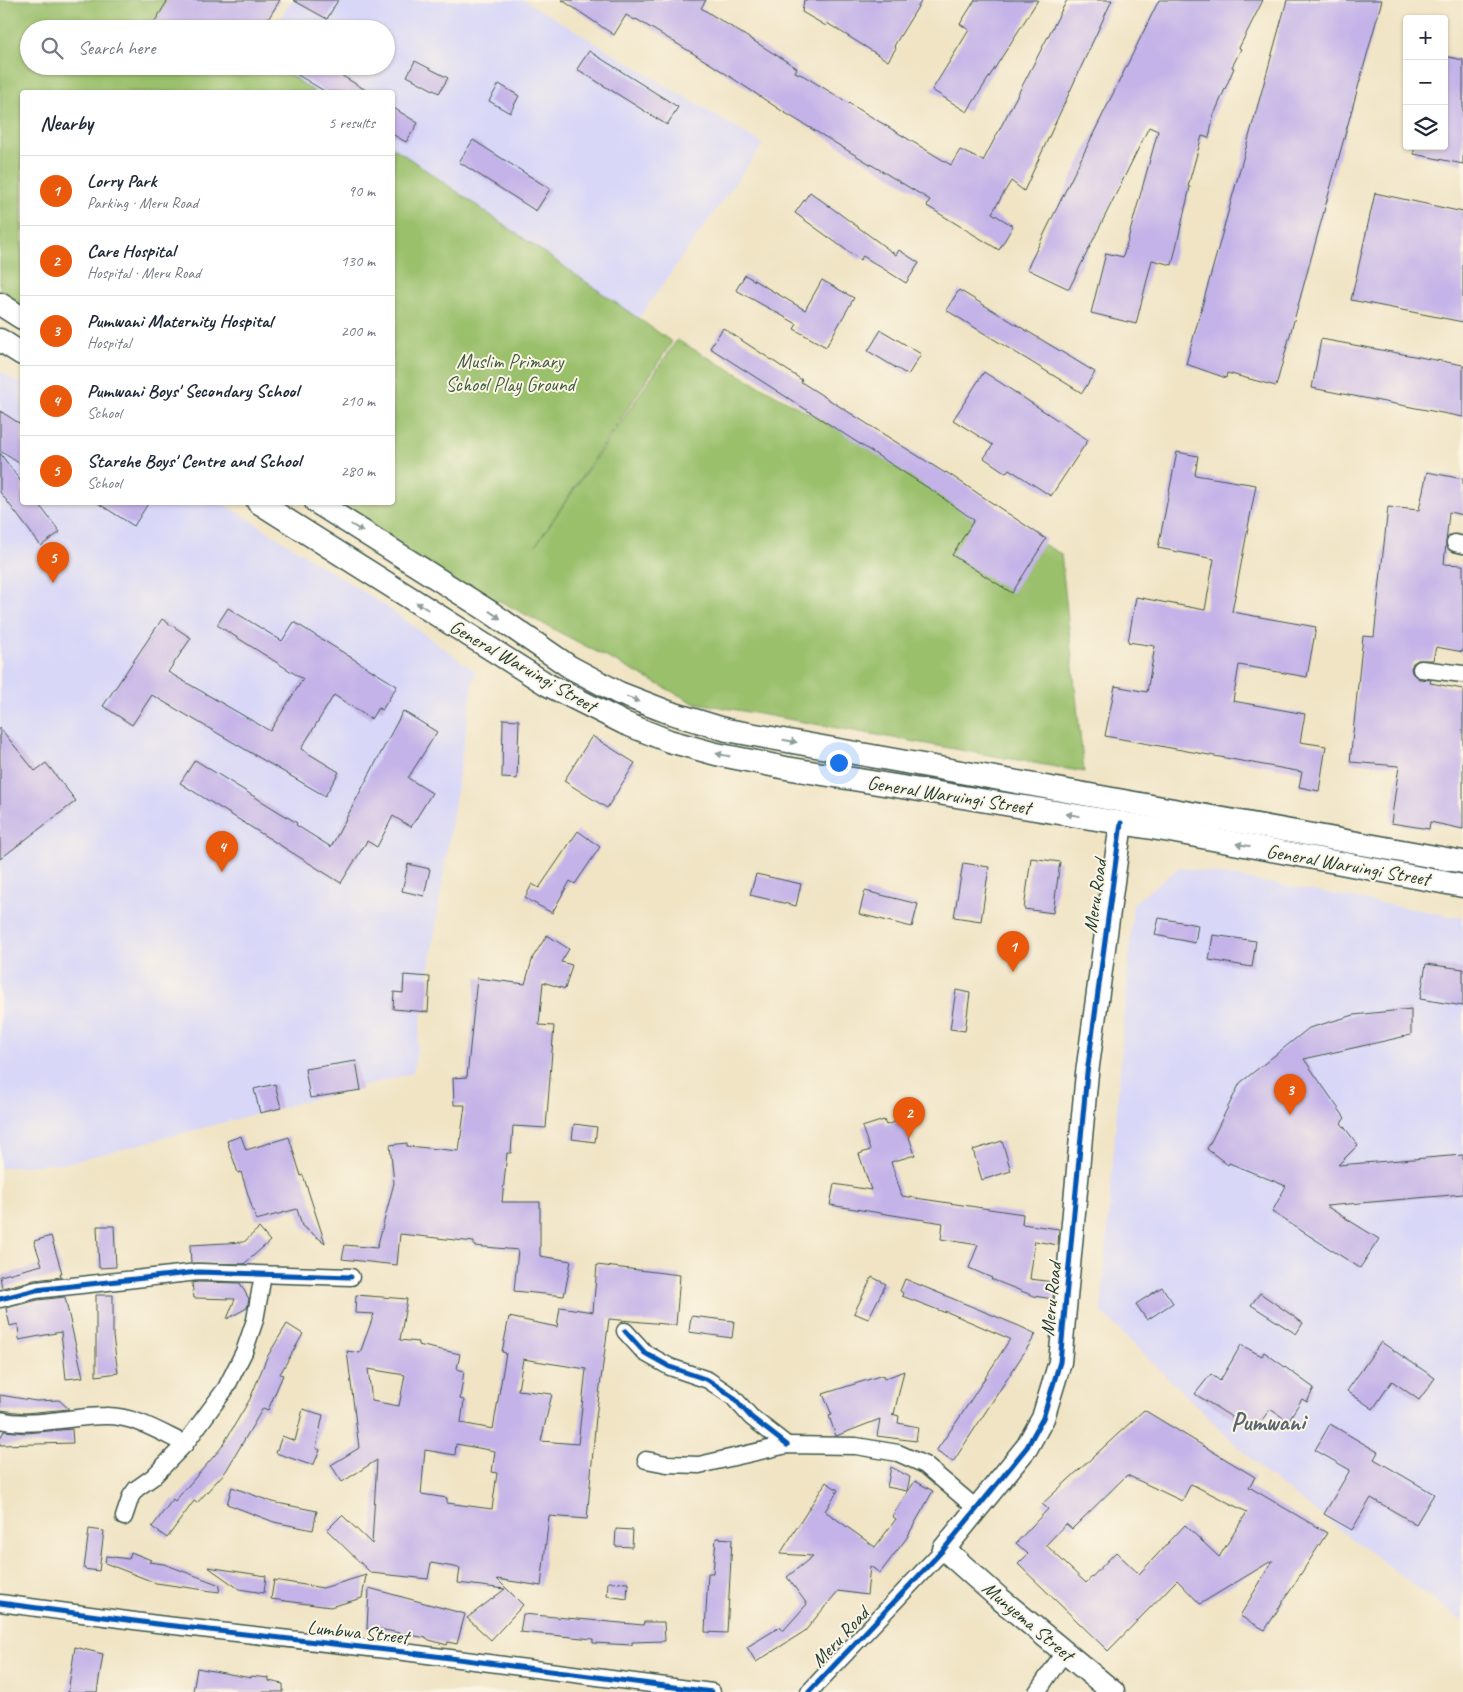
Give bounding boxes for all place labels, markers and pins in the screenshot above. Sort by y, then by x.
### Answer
pin: 5 [37,542,69,583]
pin: 4 [206,831,238,872]
pin: 1 [997,931,1029,972]
pin: 3 [1274,1074,1306,1115]
pin: 2 [893,1097,925,1138]

